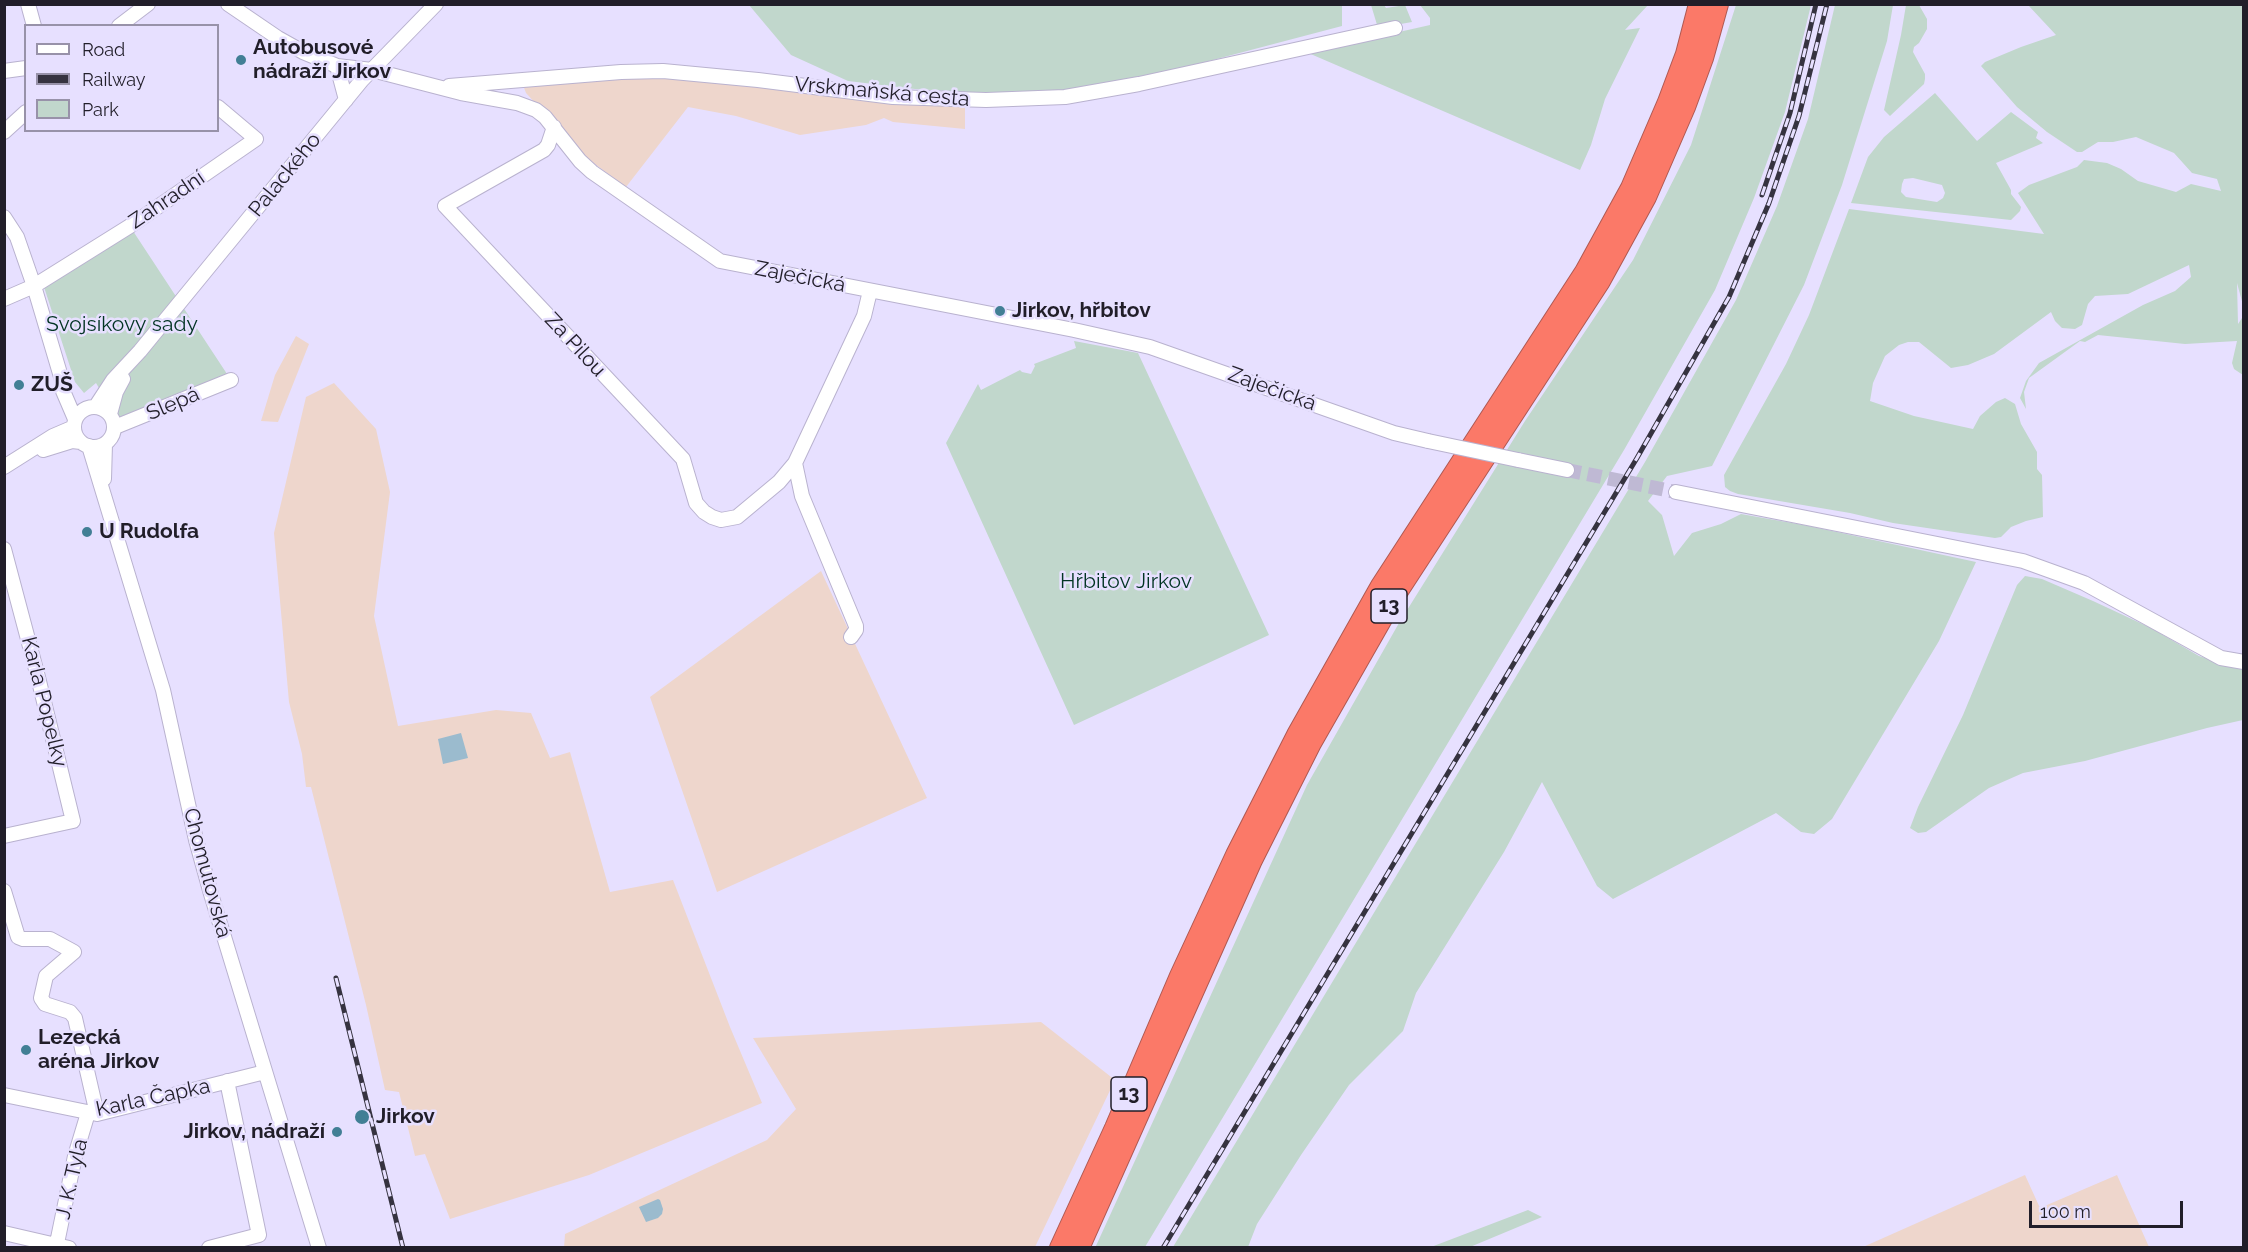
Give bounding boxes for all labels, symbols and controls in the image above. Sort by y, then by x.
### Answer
legend [24,24,219,132]
place label: Autobusové nádraží Jirkov [253,35,391,85]
text: Road [82,39,125,60]
marker: Autobusové nádraží Jirkov [234,53,248,67]
text: Railway [82,69,146,90]
street label: Vrskmaňská cesta [794,72,970,112]
text: Park [82,99,119,120]
street label: Palackého [244,128,326,222]
street label: Zahradní [124,166,210,234]
street label: Zaječická [753,256,847,298]
place label: Jirkov, hřbitov [1012,298,1151,324]
marker: Jirkov, hřbitov [993,304,1007,318]
street label: Za Pilou [539,308,611,382]
park label: Svojsíkovy sady [46,312,198,338]
street label: Zaječická [1225,361,1319,417]
place label: ZUŠ [31,372,73,398]
marker: ZUŠ [12,378,26,392]
street label: Slepá [143,382,203,426]
place label: U Rudolfa [99,519,199,545]
marker: U Rudolfa [80,525,94,539]
park label: Hřbitov Jirkov [1060,569,1192,595]
road number: 13 [1371,589,1407,623]
street label: Karla Popelky [16,634,72,770]
street label: Chomutovská [178,805,236,941]
place label: Lezecká aréna Jirkov [38,1025,159,1075]
marker: Lezecká aréna Jirkov [19,1043,33,1057]
street label: Karla Čapka [94,1074,212,1122]
road number: 13 [1111,1077,1147,1111]
place label: Jirkov [376,1104,435,1130]
marker: Jirkov [353,1108,371,1126]
place label: Jirkov, nádraží [183,1119,325,1145]
marker: Jirkov, nádraží [330,1125,344,1139]
street label: J. K. Tyla [51,1136,93,1222]
scale bar [2032,1189,2186,1227]
text: 100 m [2040,1201,2091,1222]

